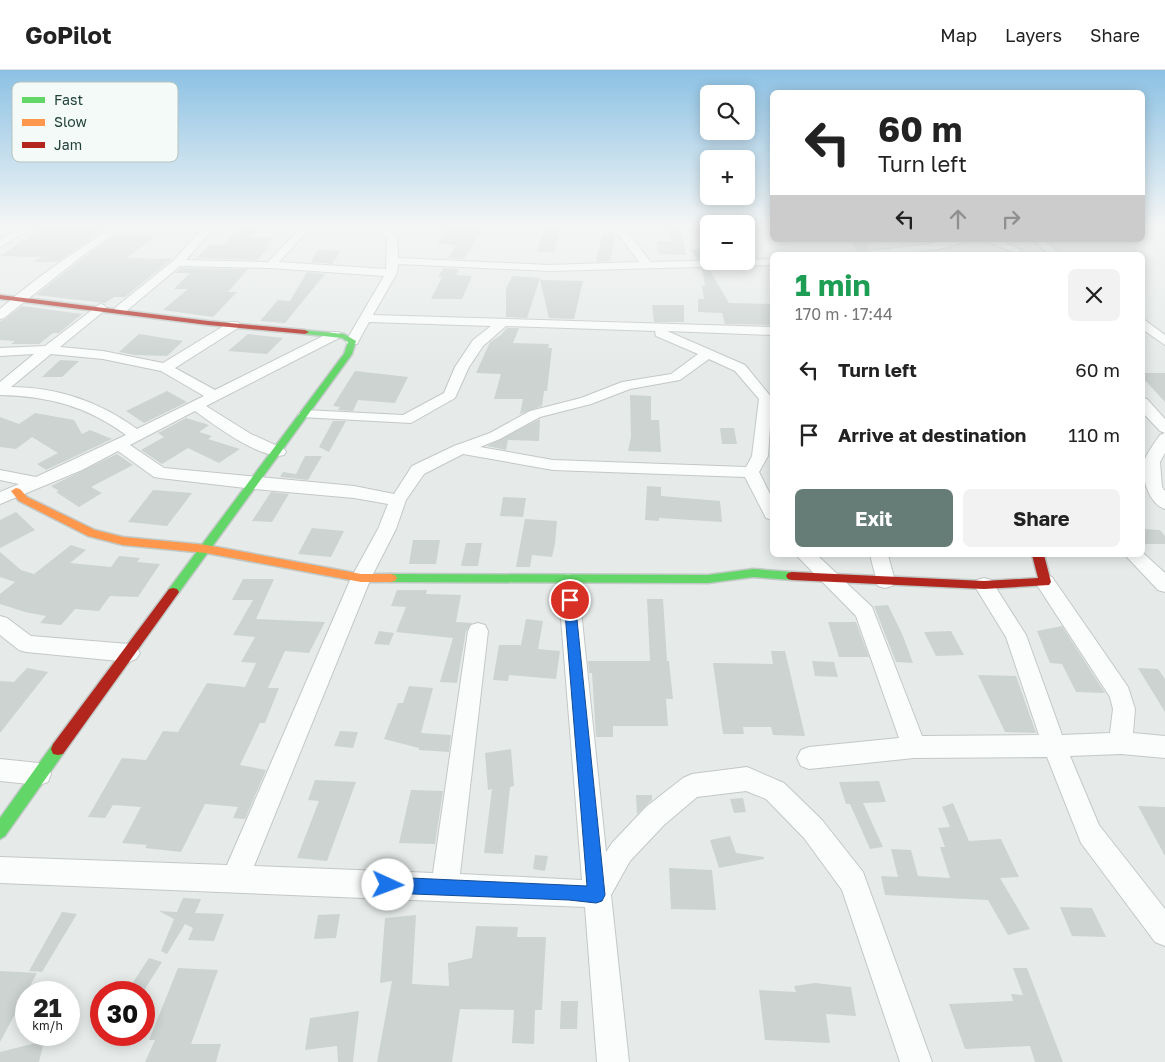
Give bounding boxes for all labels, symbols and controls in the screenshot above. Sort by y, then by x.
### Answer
text: GoPilot [25,20,112,49]
text: Map [940,24,977,46]
text: Layers [1005,24,1062,46]
text: Share [1090,24,1140,46]
legend [12,82,178,162]
map controls [700,85,755,270]
button: search [700,85,755,140]
text: Fast [54,91,83,108]
text: 60 m [878,108,962,150]
icon: left [795,110,860,175]
text: Slow [54,113,87,130]
text: Jam [54,136,82,153]
button: + [700,150,755,205]
text: Turn left [878,150,967,177]
icon: left [891,205,919,233]
icon: ahead [944,205,972,233]
icon: right [997,205,1025,233]
button: − [700,215,755,270]
text: 1 min [795,267,871,303]
button: close [1068,269,1120,321]
text: 170 m · 17:44 [795,304,893,324]
icon: left [795,356,823,384]
text: Turn left [838,358,917,381]
text: 60 m [1075,358,1120,381]
icon: arrive [795,421,823,449]
text: Arrive at destination [838,423,1026,446]
text: 110 m [1068,423,1120,446]
button: Exit [795,489,953,547]
button: Share [963,489,1120,547]
pin [549,579,591,621]
icon: arrive [556,586,584,614]
position arrow [361,858,413,910]
speed limit sign: 30 [90,981,155,1046]
text: 21 [33,992,62,1023]
text: km/h [32,1018,63,1033]

